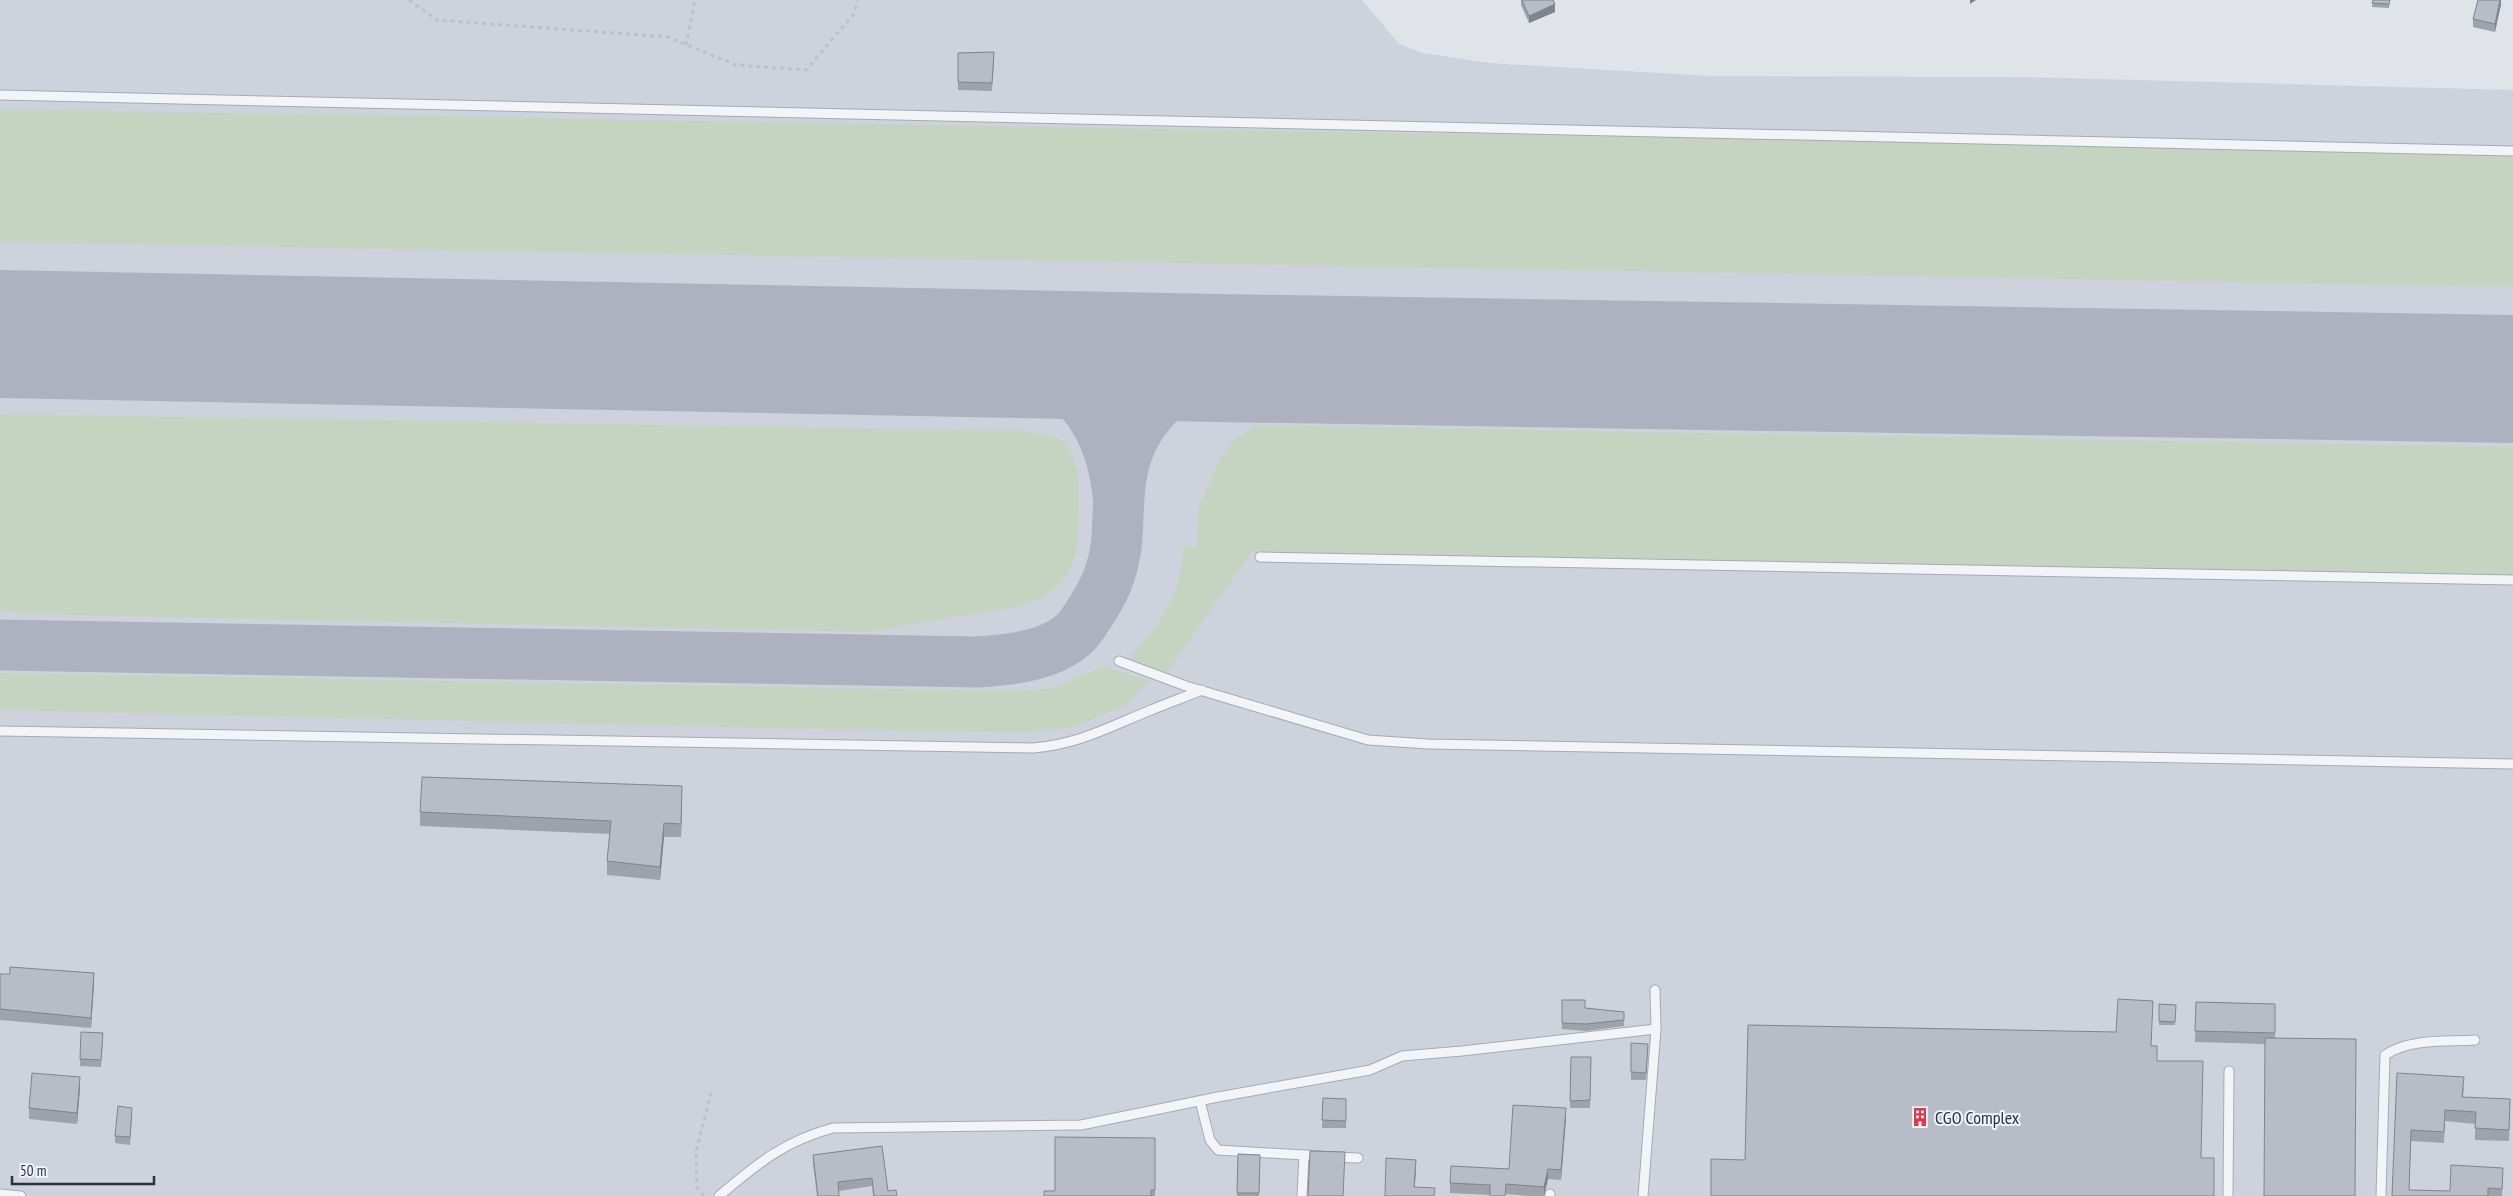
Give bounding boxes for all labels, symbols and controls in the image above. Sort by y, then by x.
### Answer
building icon: CGO Complex [1909,1106,1931,1128]
place label: CGO Complex [1935,1106,2020,1129]
scale bar [12,1154,155,1186]
text: 50 m [20,1161,46,1180]

